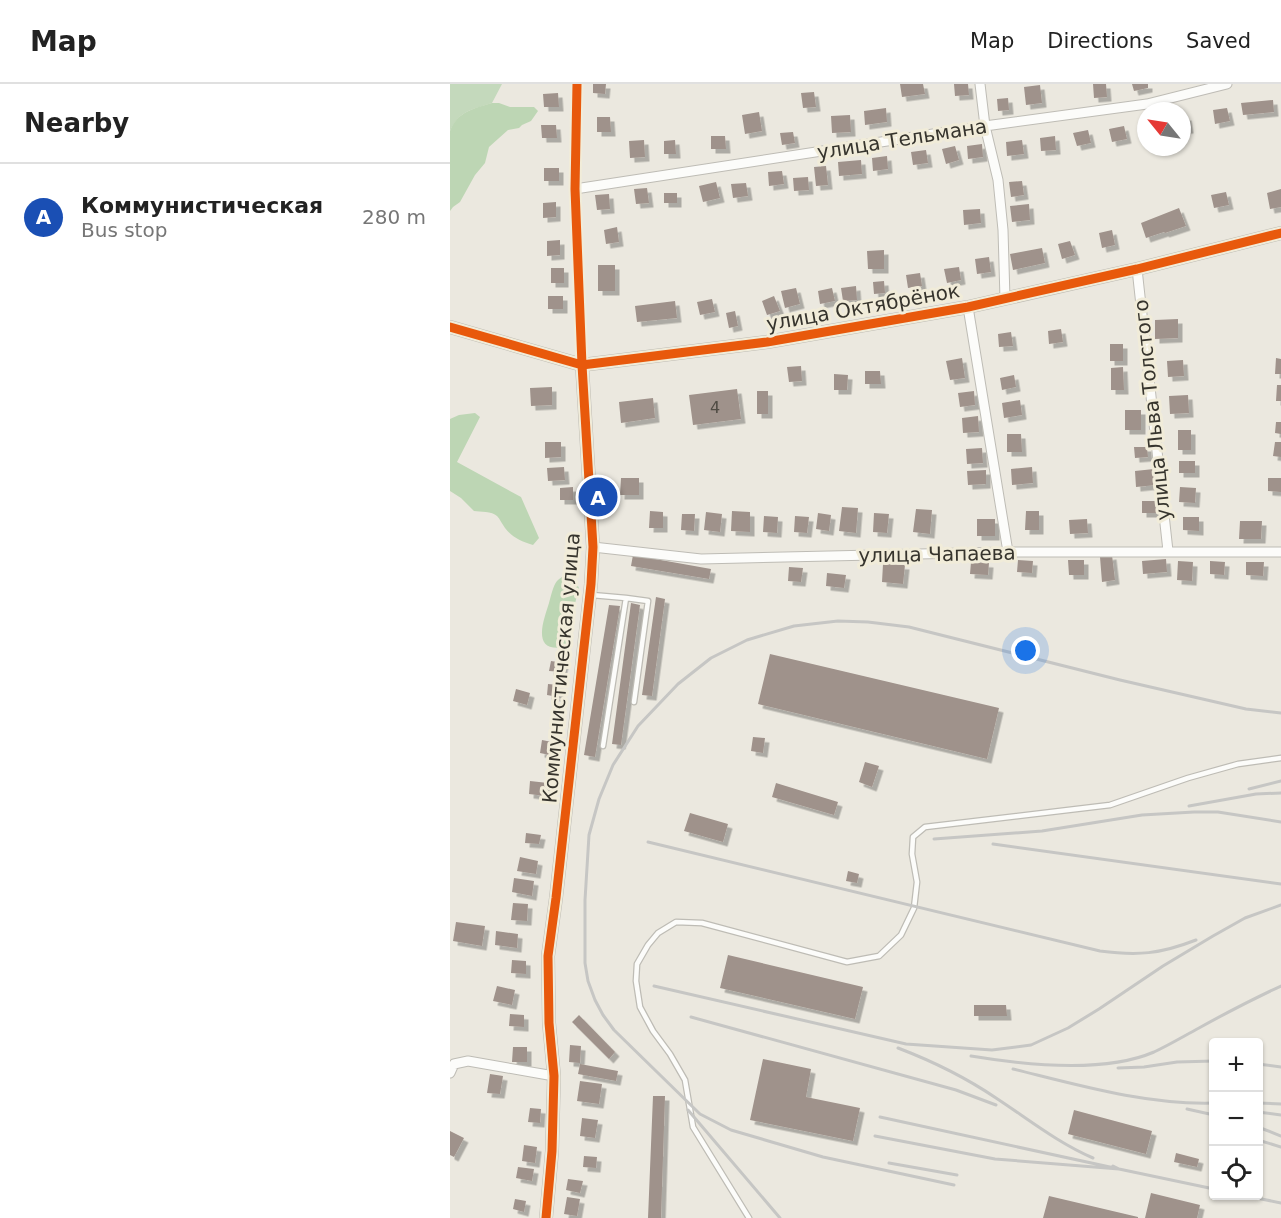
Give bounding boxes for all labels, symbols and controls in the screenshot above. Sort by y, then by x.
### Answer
text: Map [30,25,97,58]
text: Map [970,29,1014,53]
text: Directions [1047,29,1153,53]
text: Saved [1186,29,1251,53]
north arrow [1137,102,1191,156]
text: Nearby [24,108,129,138]
street label: улица Тельмана [815,114,989,164]
text: Коммунистическая [81,193,323,218]
text: A [36,205,51,229]
text: 280 m [362,205,426,229]
text: Bus stop [81,218,167,242]
street label: улица Октябрёнок [764,278,962,336]
street label: улица Льва Толстого [1128,298,1176,522]
house number: 4 [710,398,720,417]
pin: A [578,474,618,520]
street label: Коммунистическая улица [537,532,585,804]
street label: улица Чапаева [858,541,1016,567]
your location [1011,636,1040,665]
map controls [1209,1038,1263,1200]
button: + [1209,1038,1263,1092]
button: − [1209,1092,1263,1146]
button: locate [1209,1146,1263,1200]

